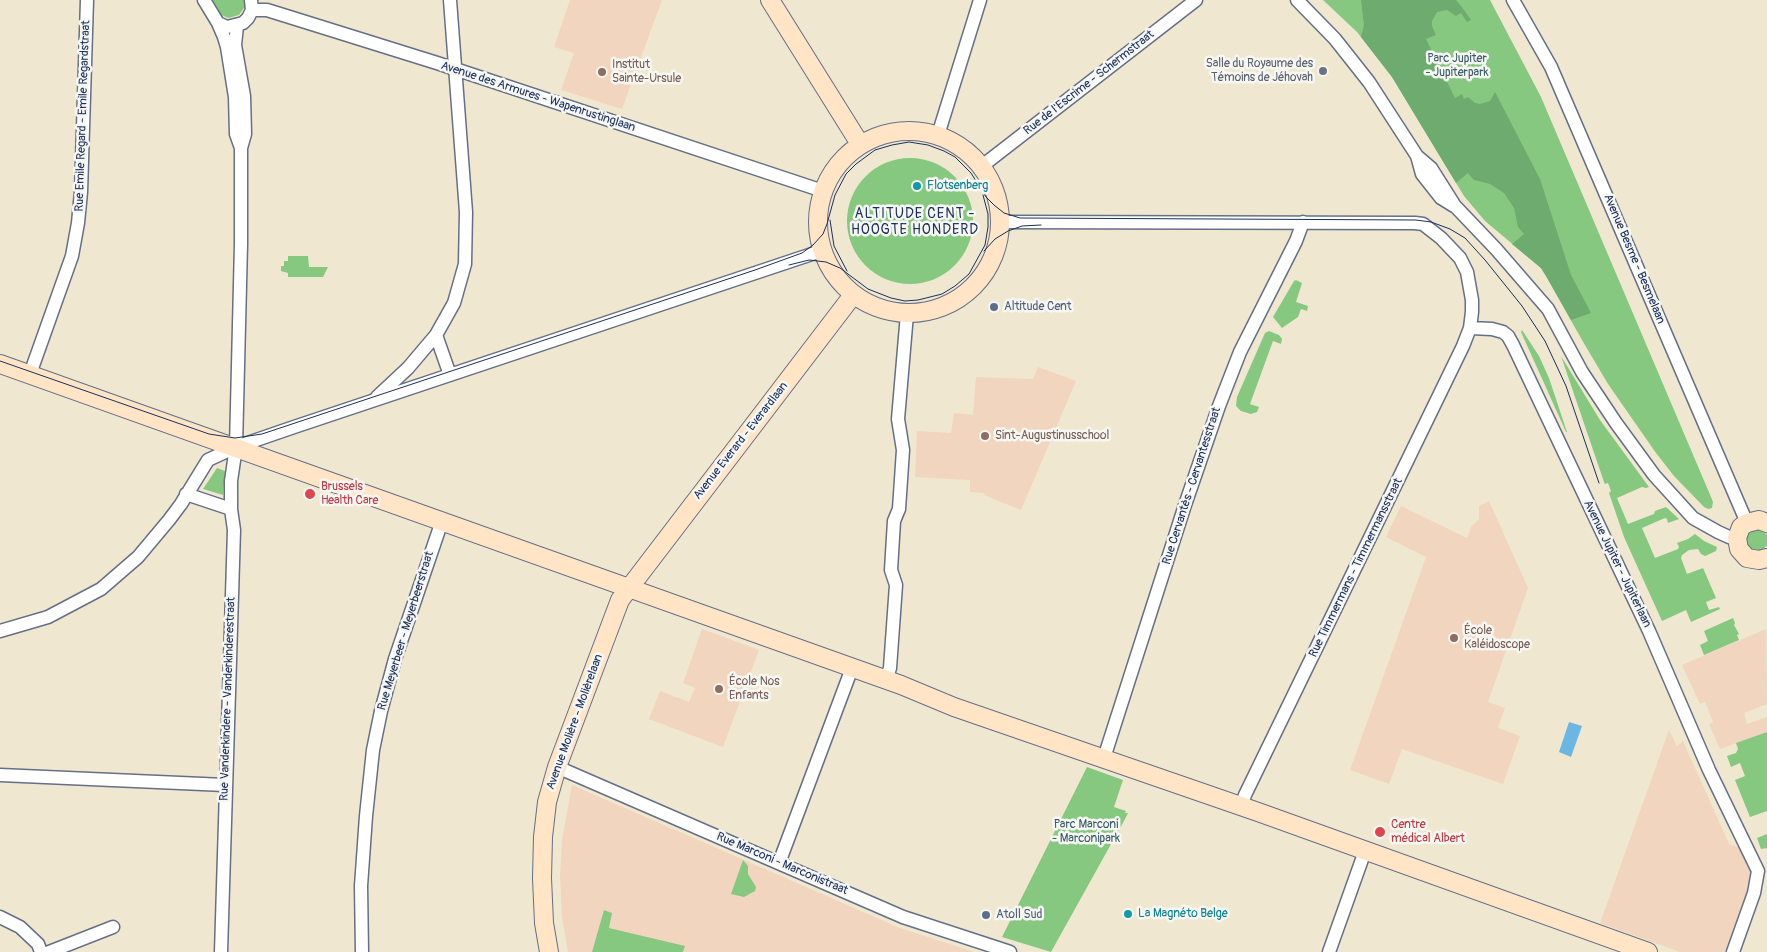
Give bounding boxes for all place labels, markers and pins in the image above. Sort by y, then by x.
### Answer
place label: Salle du Royaume des Témoins de Jéhovah [1206,57,1313,85]
place label: Institut Sainte-Ursule [612,58,681,86]
marker: Salle du Royaume des Témoins de Jéhovah [1317,65,1329,77]
marker: Institut Sainte-Ursule [596,66,608,78]
place label: Flotsenberg [927,179,988,193]
marker: Flotsenberg [911,180,923,192]
place label: Altitude Cent [1004,300,1072,314]
marker: Altitude Cent [988,301,1000,313]
place label: Sint-Augustinusschool [995,429,1109,443]
marker: Sint-Augustinusschool [979,430,991,442]
place label: Brussels Health Care [321,480,378,508]
marker: Brussels Health Care [303,487,317,501]
place label: École Kaléidoscope [1464,624,1530,652]
marker: École Kaléidoscope [1448,632,1460,644]
place label: École Nos Enfants [729,675,780,703]
marker: École Nos Enfants [713,683,725,695]
place label: Centre médical Albert [1391,818,1465,846]
marker: Centre médical Albert [1373,825,1387,839]
place label: La Magnéto Belge [1138,907,1228,921]
place label: Atoll Sud [996,908,1042,922]
marker: La Magnéto Belge [1122,908,1134,920]
marker: Atoll Sud [980,909,992,921]

